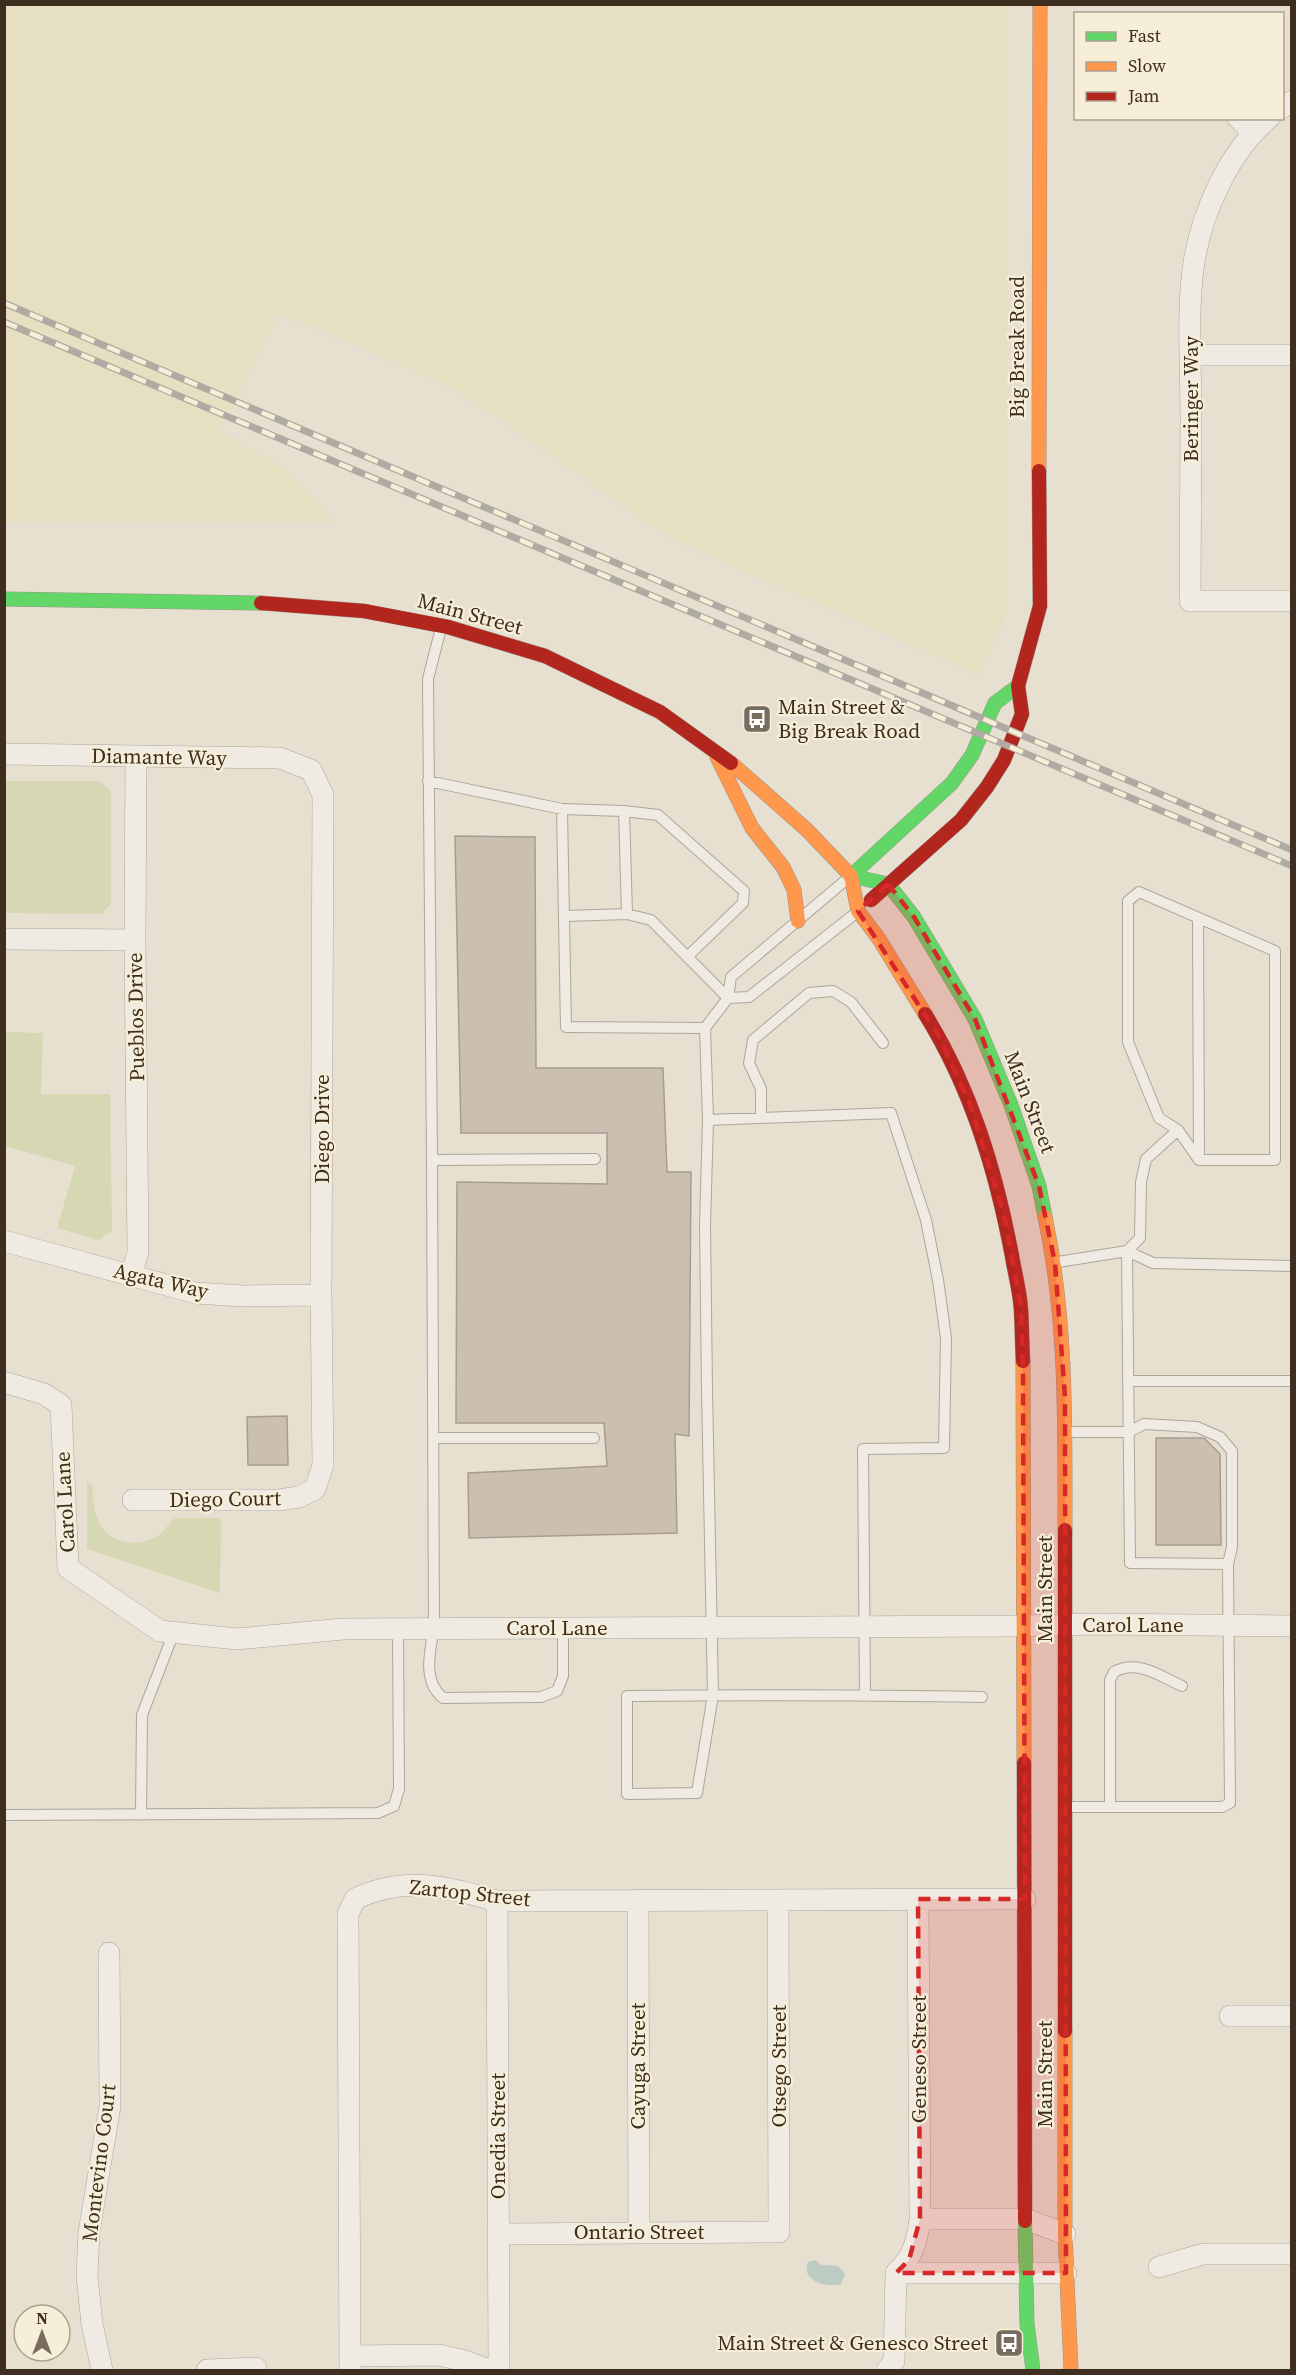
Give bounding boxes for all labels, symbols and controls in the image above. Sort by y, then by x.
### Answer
legend [1074,12,1284,120]
text: Fast [1128,23,1161,48]
text: Slow [1128,53,1166,78]
text: Jam [1127,83,1160,108]
street label: Big Break Road [1002,276,1031,418]
street label: Beringer Way [1176,336,1205,462]
street label: Main Street [415,586,526,641]
place label: Main Street & Big Break Road [778,692,920,745]
bus stop icon: Main Street & Big Break Road [741,703,773,735]
street label: Diamante Way [91,741,227,772]
street label: Pueblos Drive [120,952,151,1082]
street label: Main Street [998,1047,1063,1157]
street label: Diego Drive [307,1074,336,1184]
street label: Agata Way [111,1255,212,1306]
street label: Carol Lane [47,1451,82,1553]
street label: Diego Court [169,1483,281,1514]
street label: Main Street [1030,1535,1059,1643]
street label: Carol Lane [1082,1610,1184,1639]
street label: Carol Lane [506,1613,608,1642]
street label: Zartop Street [408,1872,532,1913]
street label: Geneso Street [904,1995,933,2123]
street label: Cayuga Street [623,2002,652,2129]
street label: Otsego Street [764,2004,793,2127]
street label: Main Street [1030,2020,1059,2128]
street label: Onedia Street [483,2073,512,2199]
street label: Montevino Court [74,2082,123,2244]
street label: Ontario Street [574,2217,705,2246]
north arrow [12,2303,72,2363]
text: N [36,2307,48,2329]
bus stop icon: Main Street & Genesco Street [993,2327,1025,2359]
place label: Main Street & Genesco Street [717,2328,988,2357]

